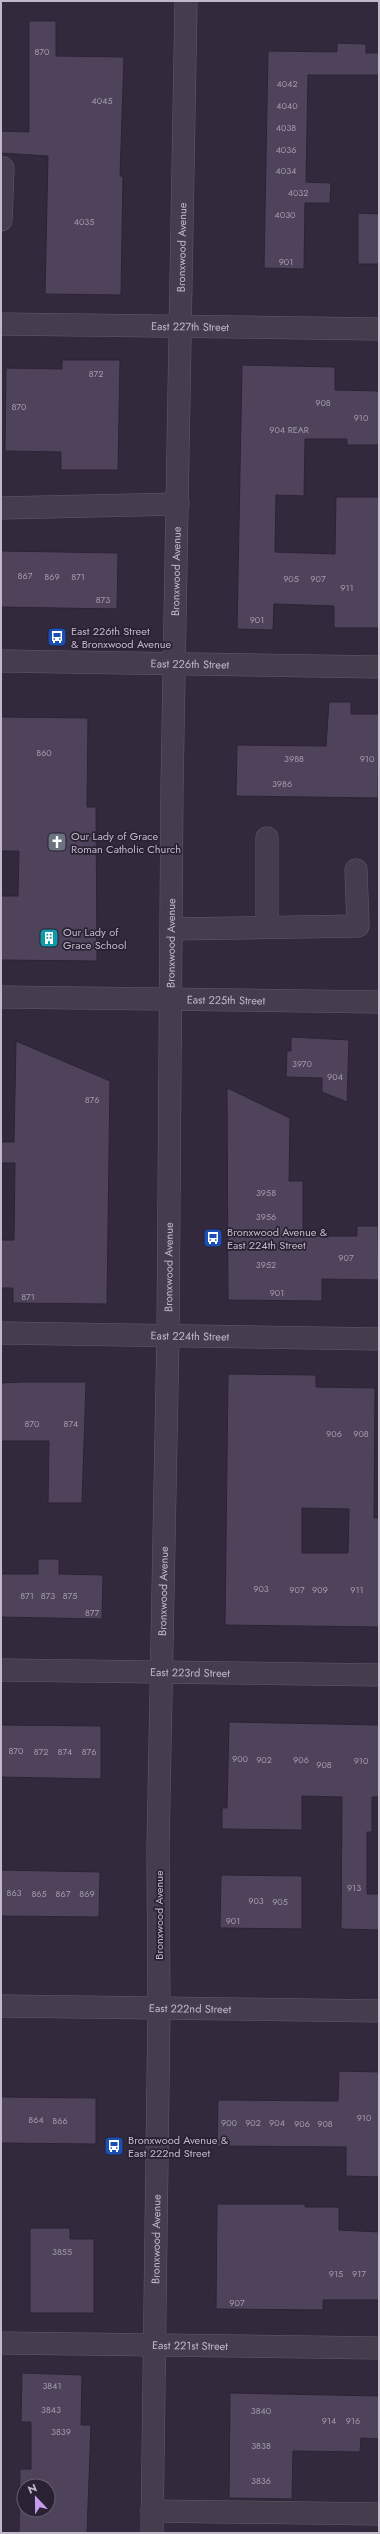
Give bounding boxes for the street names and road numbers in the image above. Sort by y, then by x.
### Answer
street label: Bronxwood Avenue [173,202,190,292]
street label: East 227th Street [151,318,229,335]
street label: Bronxwood Avenue [167,526,185,616]
street label: East 226th Street [151,655,230,673]
street label: Bronxwood Avenue [163,898,179,988]
street label: East 225th Street [187,991,266,1008]
street label: Bronxwood Avenue [160,1222,177,1312]
street label: East 224th Street [151,1327,230,1345]
street label: Bronxwood Avenue [154,1546,172,1636]
street label: East 223rd Street [150,1664,230,1681]
street label: Bronxwood Avenue [151,1870,167,1960]
street label: East 222nd Street [149,2000,232,2017]
street label: Bronxwood Avenue [147,2194,165,2284]
street label: East 221st Street [152,2337,228,2354]

